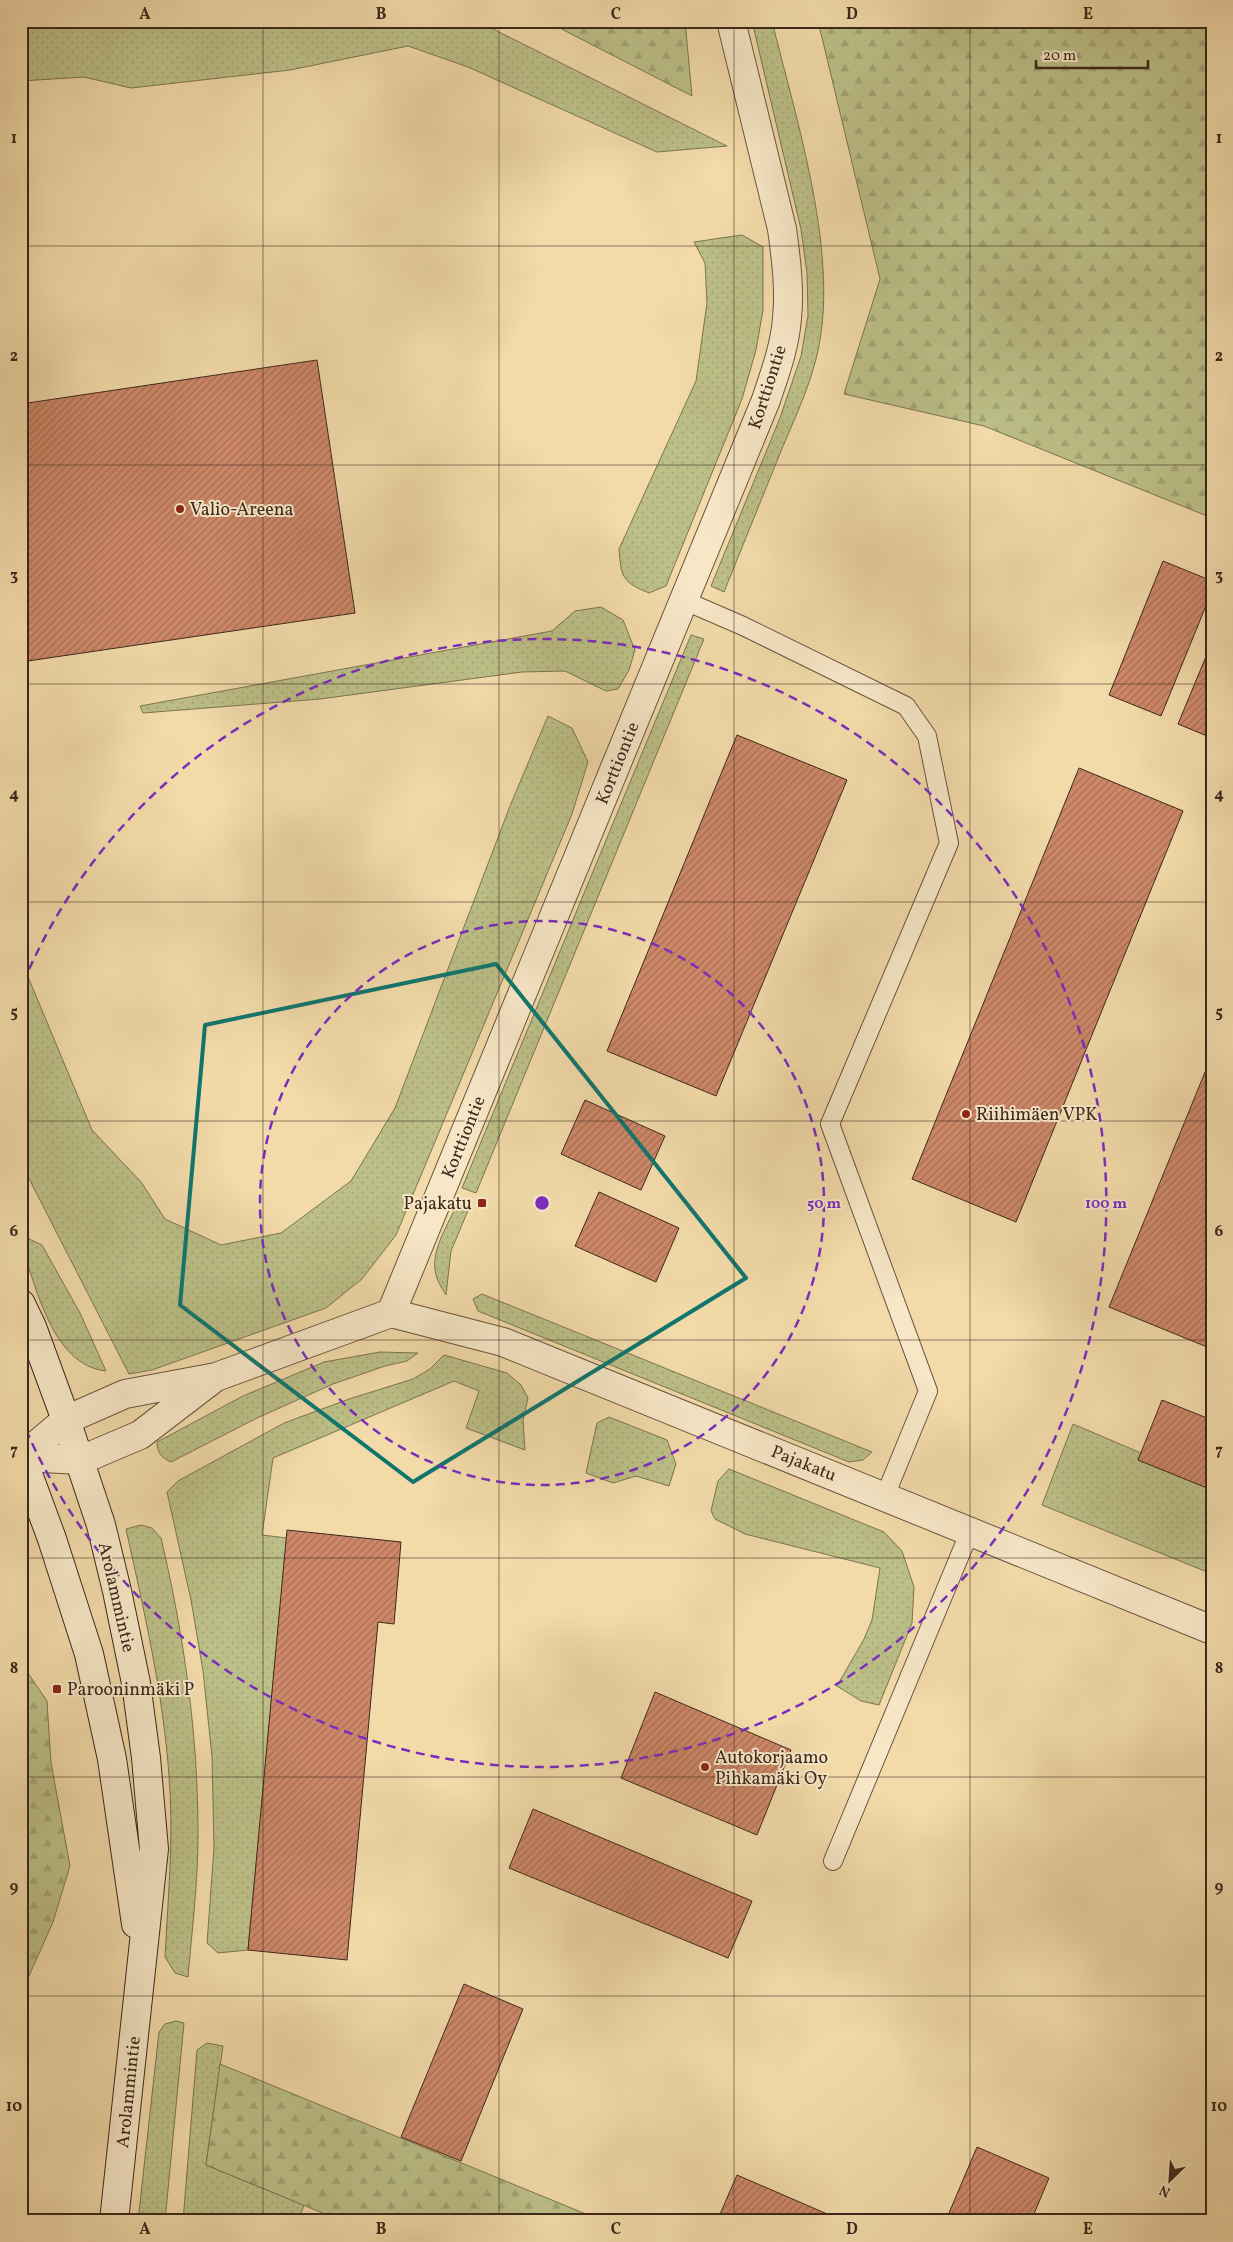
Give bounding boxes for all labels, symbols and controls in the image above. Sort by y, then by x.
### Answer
text: A [139,4,151,26]
text: B [376,4,387,26]
text: C [611,4,621,26]
text: D [846,4,858,26]
text: E [1083,4,1093,26]
scale bar [1036,38,1148,70]
text: 20 m [1043,46,1076,67]
text: 1 [11,128,17,150]
text: 1 [1216,128,1222,150]
street label: Korttiontie [743,342,794,433]
text: 2 [10,346,18,368]
text: 2 [1215,346,1223,368]
place label: Valio-Areena [190,498,294,523]
marker: Valio-Areena [174,503,186,515]
text: 3 [10,565,18,587]
text: 3 [1215,565,1223,587]
street label: Korttiontie [590,719,646,809]
text: 4 [9,784,19,806]
text: 4 [1214,784,1224,806]
text: 5 [10,1002,18,1024]
text: 5 [1215,1002,1223,1024]
street label: Korttiontie [436,1093,492,1183]
place label: Riihimäen VPK [976,1103,1098,1128]
marker: Riihimäen VPK [960,1108,972,1120]
place label: Pajakatu [404,1192,472,1217]
centre of rings [533,1194,551,1212]
text: 50 m [807,1194,841,1215]
text: 100 m [1085,1194,1128,1215]
marker: Pajakatu [476,1197,488,1209]
text: 6 [10,1221,19,1243]
text: 6 [1215,1221,1224,1243]
text: 7 [10,1440,18,1462]
street label: Pajakatu [767,1440,840,1489]
text: 7 [1215,1440,1223,1462]
street label: Arolammintie [91,1540,140,1655]
text: 8 [10,1658,18,1680]
text: 8 [1215,1658,1223,1680]
place label: Parooninmäki P [67,1678,194,1703]
marker: Parooninmäki P [51,1683,63,1695]
place label: Autokorjaamo Pihkamäki Oy [715,1746,828,1792]
marker: Autokorjaamo Pihkamäki Oy [699,1761,711,1773]
text: 9 [10,1877,19,1899]
text: 9 [1215,1877,1224,1899]
street label: Arolammintie [111,2035,148,2149]
text: 10 [6,2096,22,2118]
text: 10 [1211,2096,1227,2118]
north arrow [1146,2154,1196,2204]
text: N [1157,2180,1174,2201]
text: A [139,2219,151,2241]
text: B [376,2219,387,2241]
text: C [611,2219,621,2241]
text: D [846,2219,858,2241]
text: E [1083,2219,1093,2241]

